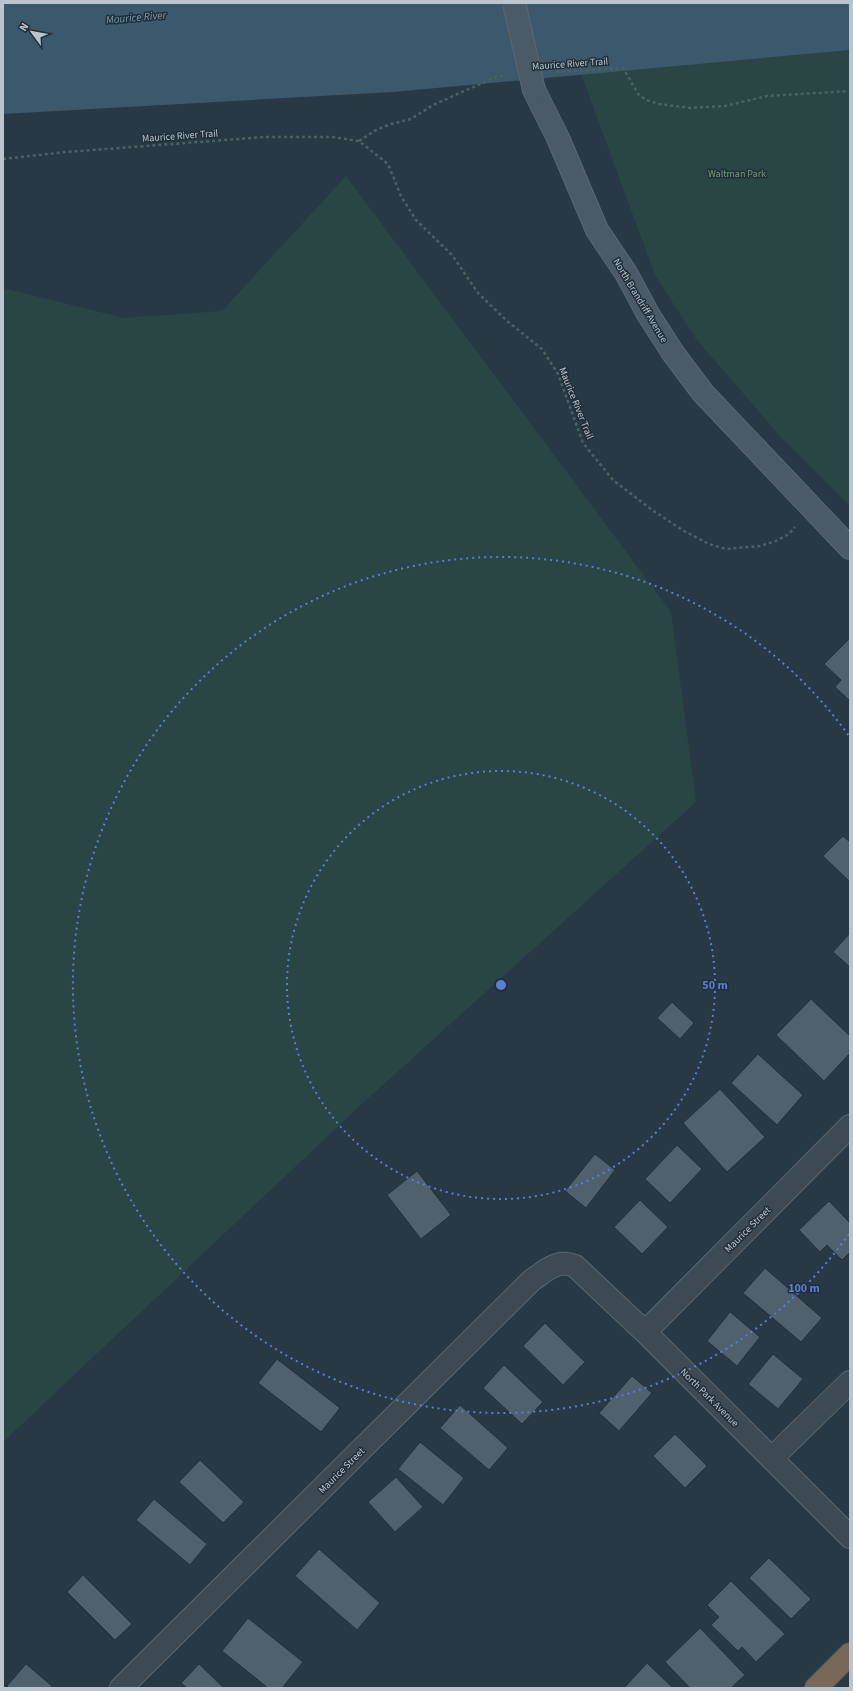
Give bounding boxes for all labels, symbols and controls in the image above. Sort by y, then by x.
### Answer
water label: Maurice River [105,7,168,28]
north arrow [12,12,52,52]
text: N [16,20,32,34]
street label: Maurice River Trail [531,54,609,74]
street label: Maurice River Trail [141,126,219,146]
park label: Waltman Park [708,167,766,181]
street label: North Brandriff Avenue [609,256,671,345]
street label: Maurice River Trail [555,365,597,442]
text: 50 m [702,977,728,994]
centre of rings [494,978,508,992]
street label: Maurice Street [722,1203,774,1256]
text: 100 m [788,1280,820,1297]
street label: North Park Avenue [677,1365,742,1430]
street label: Maurice Street [316,1444,368,1497]

